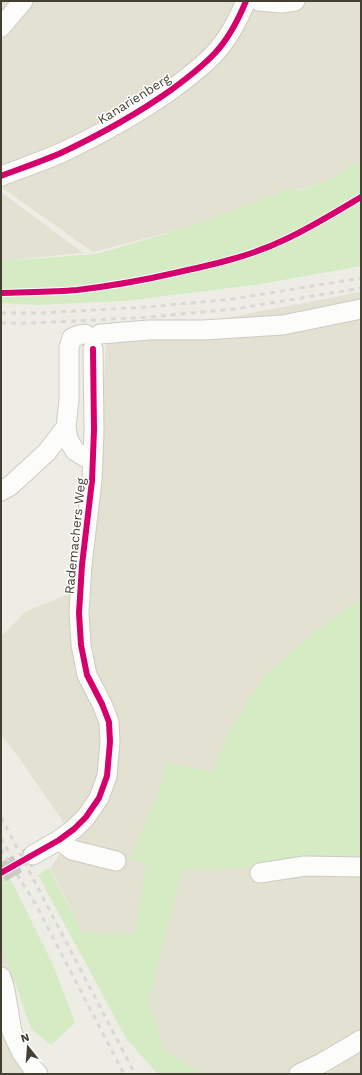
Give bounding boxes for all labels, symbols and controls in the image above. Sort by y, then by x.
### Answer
street label: Kanarienberg [95,71,173,127]
street label: Rademachers Weg [61,477,89,595]
north arrow [8,1027,48,1067]
text: N [19,1031,31,1045]

